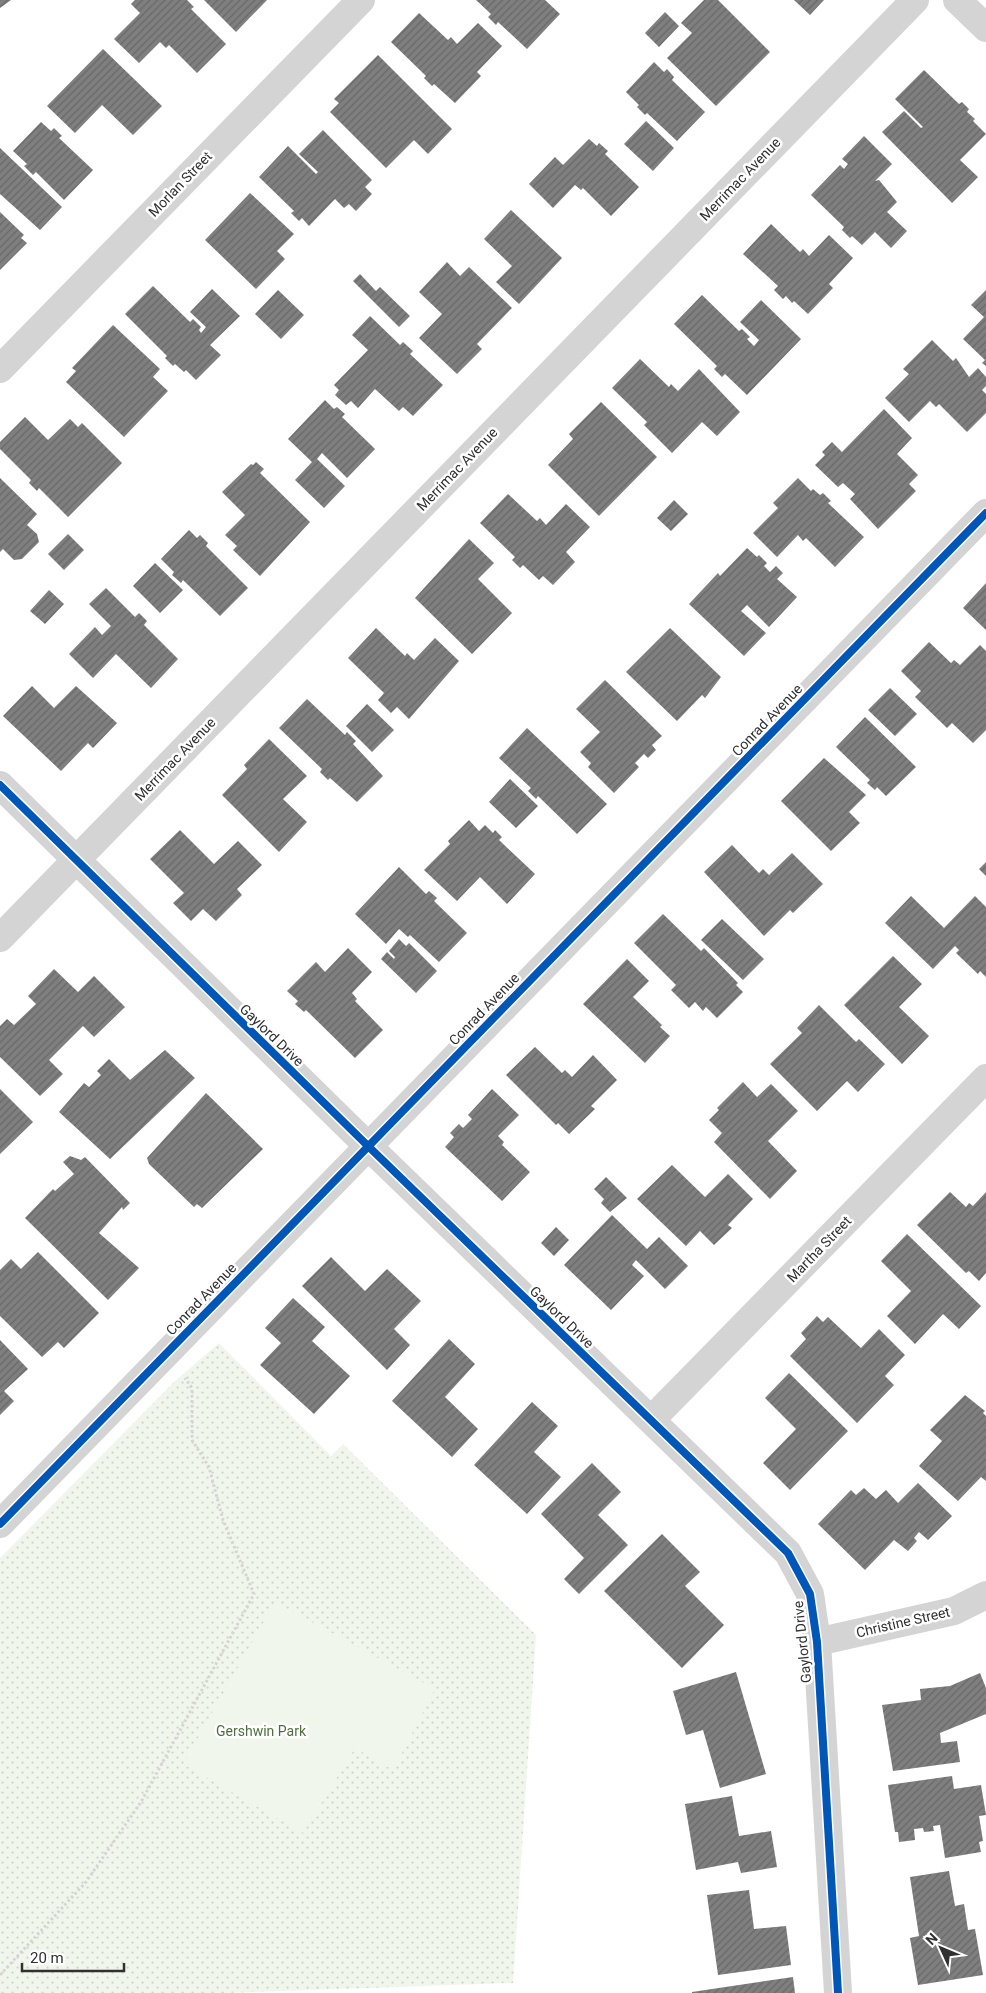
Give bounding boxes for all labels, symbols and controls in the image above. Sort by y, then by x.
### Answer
street label: Merrimac Avenue [696,134,784,224]
street label: Morlan Street [145,148,215,220]
street label: Merrimac Avenue [413,424,501,514]
street label: Conrad Avenue [729,681,805,759]
street label: Merrimac Avenue [131,714,219,804]
street label: Conrad Avenue [446,970,522,1048]
street label: Gaylord Drive [237,1001,307,1069]
street label: Martha Street [784,1212,855,1285]
street label: Conrad Avenue [163,1260,239,1338]
street label: Gaylord Drive [527,1283,597,1351]
street label: Gaylord Drive [790,1600,814,1684]
street label: Christine Street [855,1603,952,1641]
park label: Gershwin Park [216,1723,307,1739]
north arrow [916,1923,966,1973]
text: N [922,1930,941,1948]
scale bar [22,1940,125,1972]
text: 20 m [30,1949,64,1967]

